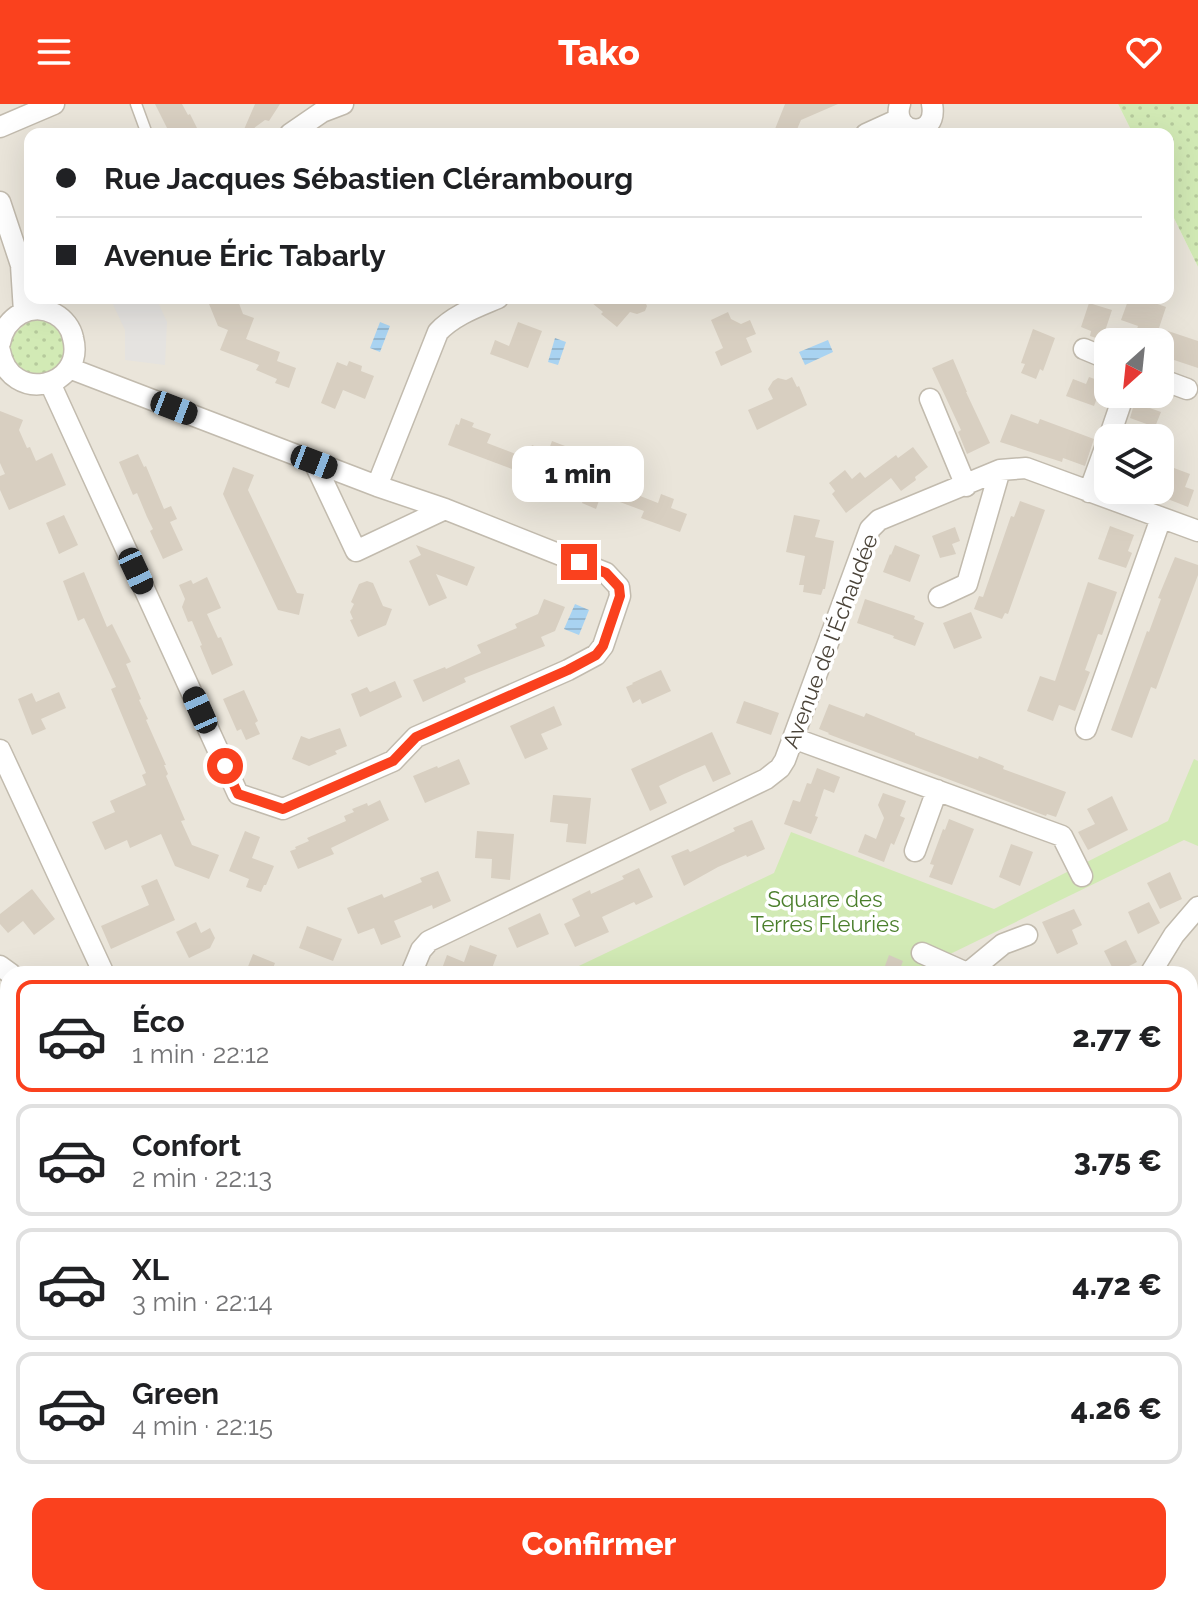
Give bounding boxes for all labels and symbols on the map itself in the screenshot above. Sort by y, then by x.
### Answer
north arrow [1094,328,1174,408]
car [147,388,201,428]
car [287,442,341,482]
callout: 1 min [513,446,645,502]
street label: Avenue de l'Échaudée [777,530,883,752]
car [115,544,157,598]
route end [561,544,597,580]
car [179,683,221,737]
route start [207,748,243,784]
park label: Square des Terres Fleuries [750,886,900,937]

